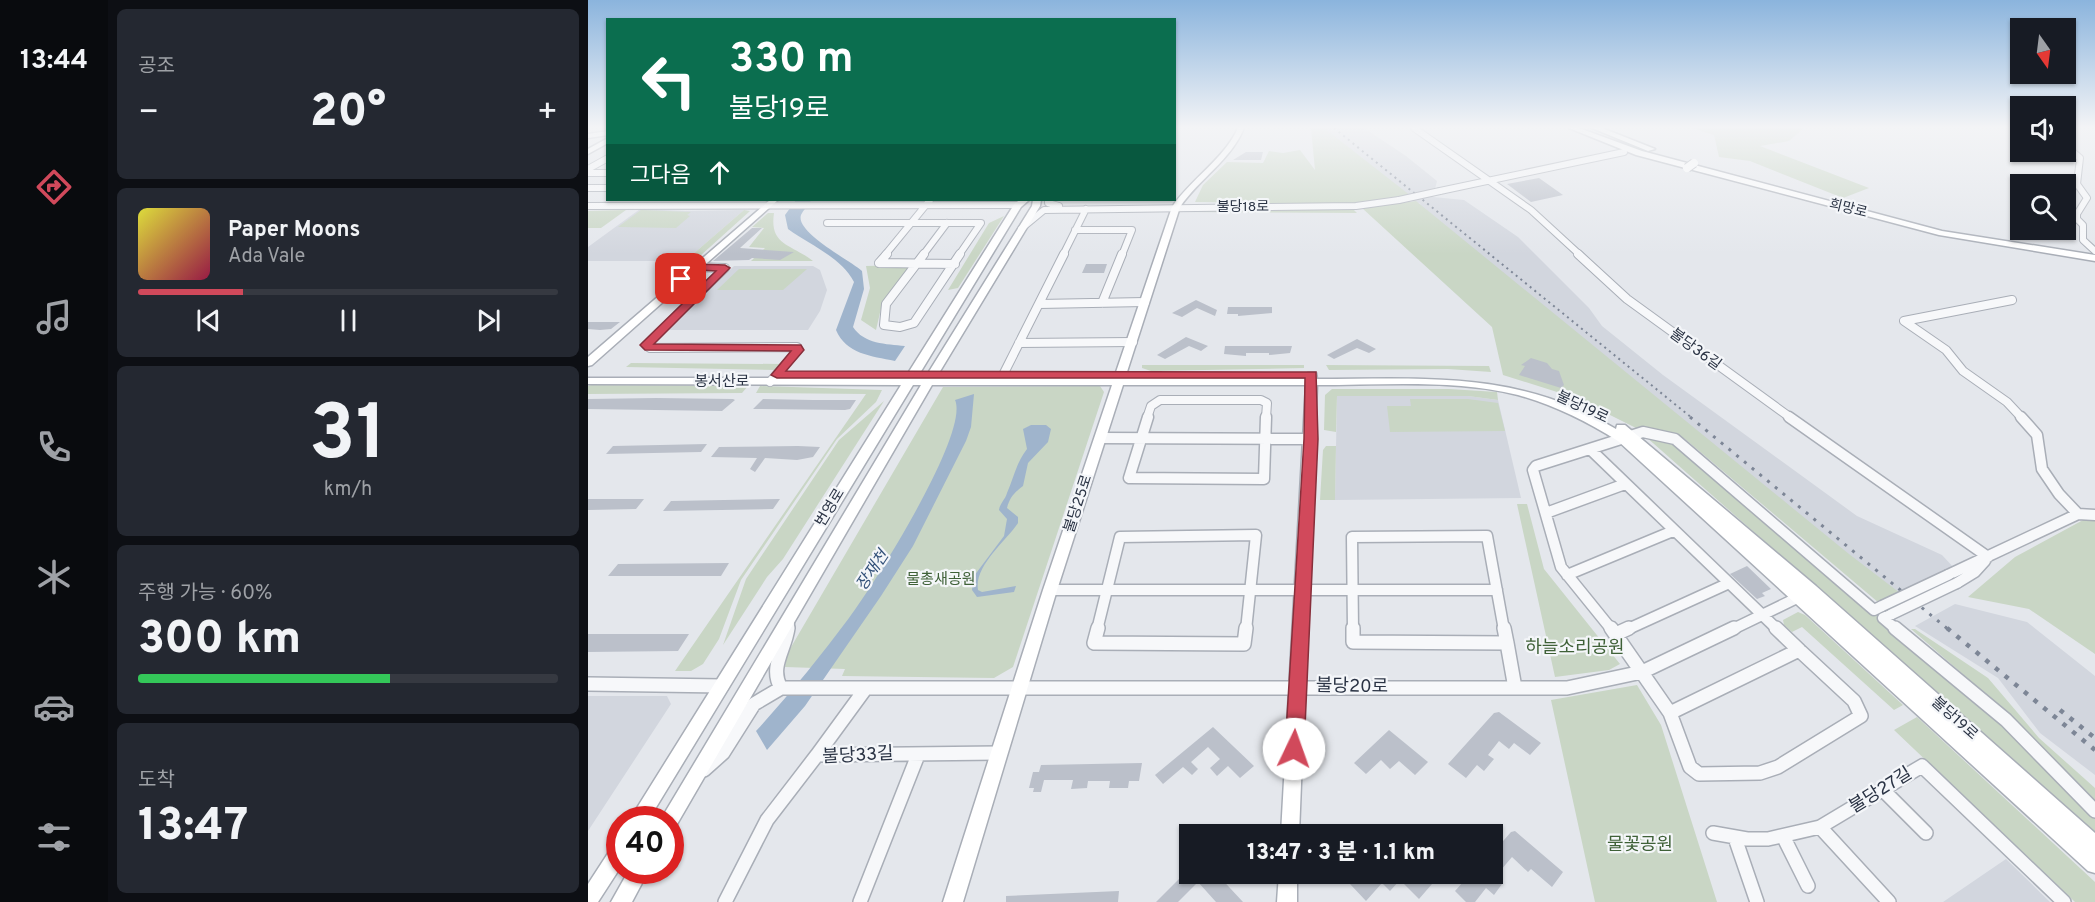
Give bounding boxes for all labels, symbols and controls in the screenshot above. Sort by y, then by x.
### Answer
north arrow [2010,18,2076,84]
map controls [2010,18,2076,240]
text: 330 m [729,34,854,87]
icon: left [630,42,708,120]
text: 13:44 [20,44,88,78]
text: 공조 [138,54,175,80]
text: 20° [310,85,386,142]
text: − [138,93,159,135]
text: + [537,93,558,135]
text: 불당19로 [729,93,830,127]
button: sound [2010,96,2076,162]
icon: ahead [703,156,736,189]
text: 그다음 [630,163,691,190]
icon: directions [33,166,75,208]
button: search [2010,174,2076,240]
street label: 희망로 [1827,196,1869,222]
street label: 불당18로 [1217,199,1269,216]
text: Paper Moons [228,217,360,244]
text: Ada Vale [228,244,305,270]
pin [655,253,706,304]
icon: arrive [664,262,697,295]
icon: music [33,296,75,338]
icon: previous [192,304,225,337]
icon: pause [332,304,365,337]
icon: next [472,304,505,337]
street label: 불당36길 [1665,325,1725,375]
street label: 봉서산로 [694,373,750,392]
text: 31 [309,388,387,487]
street label: 불당19로 [1553,388,1611,428]
icon: phone [33,426,75,468]
street label: 불당25로 [1061,473,1097,535]
text: km/h [324,477,372,503]
street label: 번영로 [812,485,850,531]
water label: 장재천 [852,545,895,595]
icon: climate [33,556,75,598]
park label: 물총새공원 [906,571,976,590]
text: 주행 가능 · 60% [138,581,272,607]
text: 300 km [138,612,301,669]
park label: 하늘소리공원 [1525,637,1625,660]
street label: 불당20로 [1316,675,1388,699]
icon: car [33,686,75,728]
street label: 불당19로 [1927,693,1981,745]
position arrow [1262,717,1326,781]
street label: 불당33길 [822,743,894,769]
street label: 불당27길 [1845,763,1917,819]
text: 도착 [138,768,175,794]
text: 13:47 [138,799,248,856]
speed limit sign: 40 [606,806,684,884]
icon: filters [33,816,75,858]
park label: 물꽃공원 [1607,834,1673,857]
text: 13:47 · 3 분 · 1.1 km [1247,840,1435,867]

